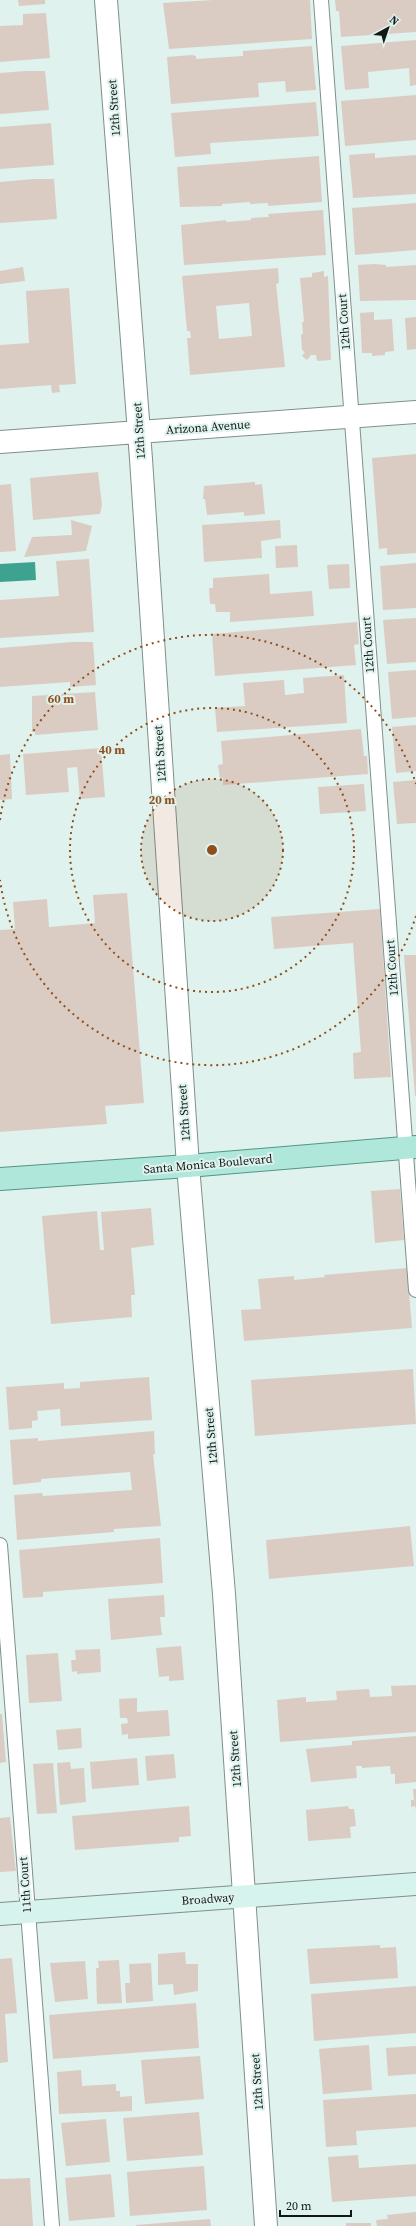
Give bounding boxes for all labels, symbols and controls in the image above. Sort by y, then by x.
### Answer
north arrow [368,8,408,48]
text: N [386,12,402,29]
street label: 12th Street [104,79,124,137]
street label: 12th Court [334,293,354,351]
street label: 12th Street [129,402,149,460]
street label: Arizona Avenue [165,416,251,438]
street label: 12th Court [358,616,378,674]
text: 60 m [48,691,74,707]
street label: 12th Street [150,725,170,783]
text: 40 m [99,742,125,758]
text: 20 m [149,792,175,808]
centre of rings [205,843,219,857]
street label: 12th Court [382,939,402,997]
street label: 12th Street [174,1084,194,1142]
street label: Santa Monica Boulevard [143,1150,273,1178]
street label: 12th Street [201,1407,221,1465]
street label: 12th Street [225,1730,245,1788]
street label: 11th Court [15,1856,35,1914]
street label: Broadway [181,1889,236,1909]
street label: 12th Street [247,2053,267,2111]
scale bar [280,2192,351,2218]
text: 20 m [286,2198,312,2214]

